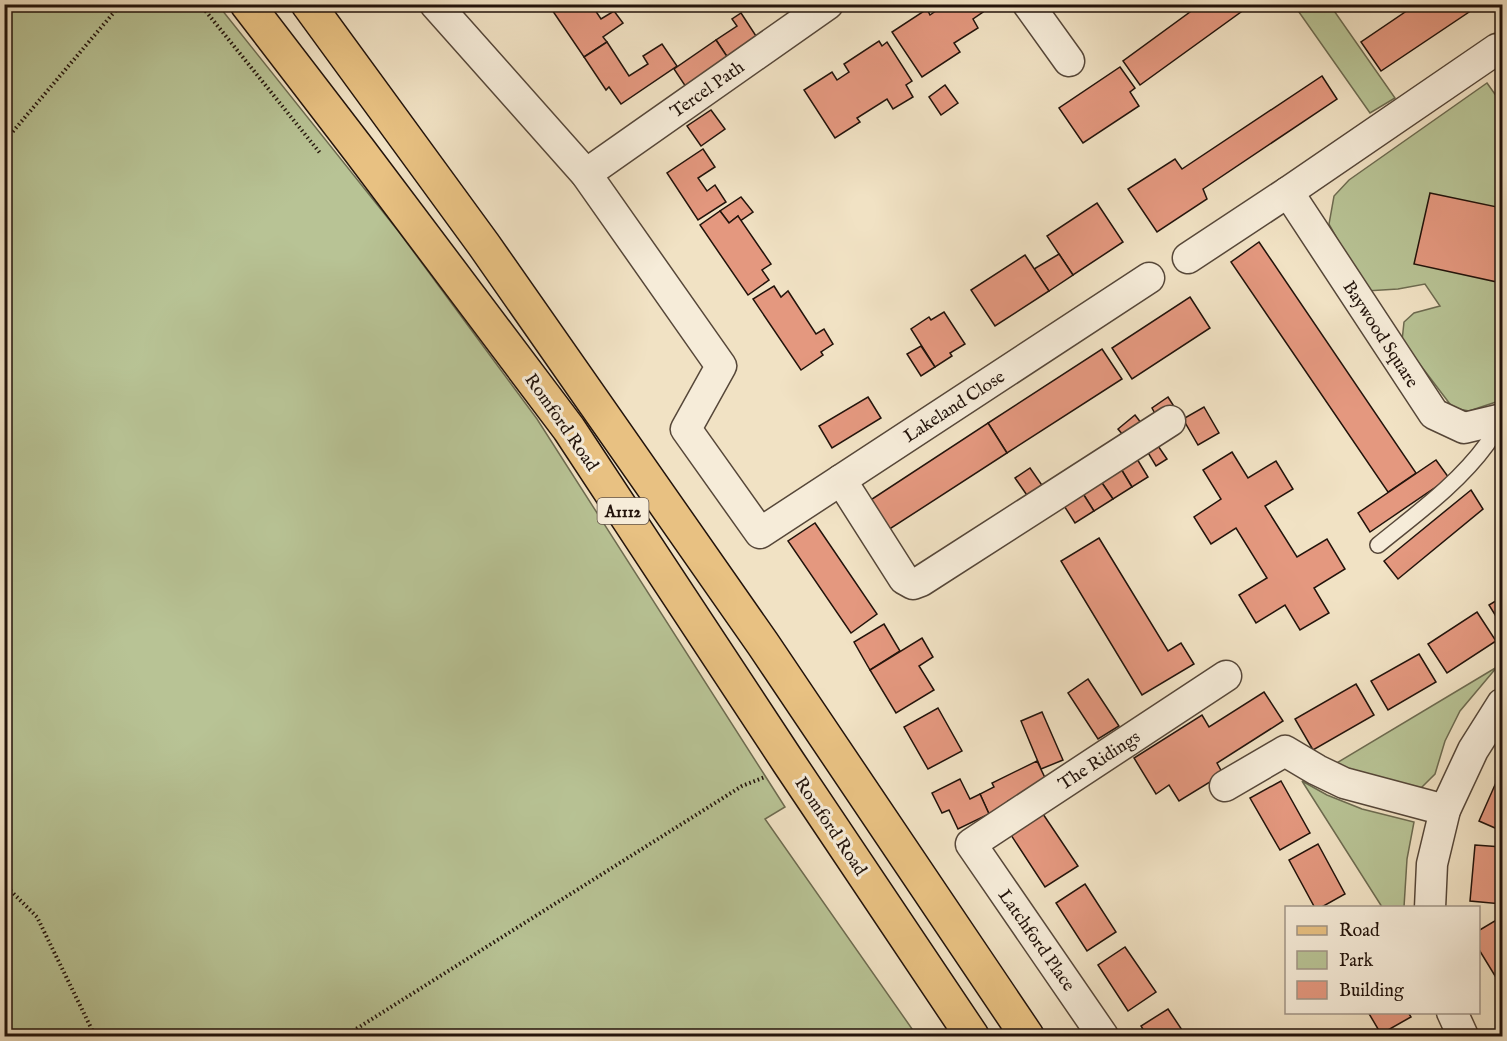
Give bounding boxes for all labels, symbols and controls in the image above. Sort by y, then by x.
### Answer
street label: Tercel Path [666,56,750,124]
street label: Baywood Square [1337,277,1423,393]
street label: Lakeland Close [900,366,1010,449]
street label: Romford Road [519,370,603,477]
road number: A1112 [598,498,648,524]
street label: The Ridings [1054,726,1145,796]
street label: Romford Road [788,773,871,881]
street label: Latchford Place [992,885,1079,996]
legend [1285,906,1480,1014]
text: Road [1339,920,1380,943]
text: Park [1339,950,1374,973]
text: Building [1339,980,1404,1003]

